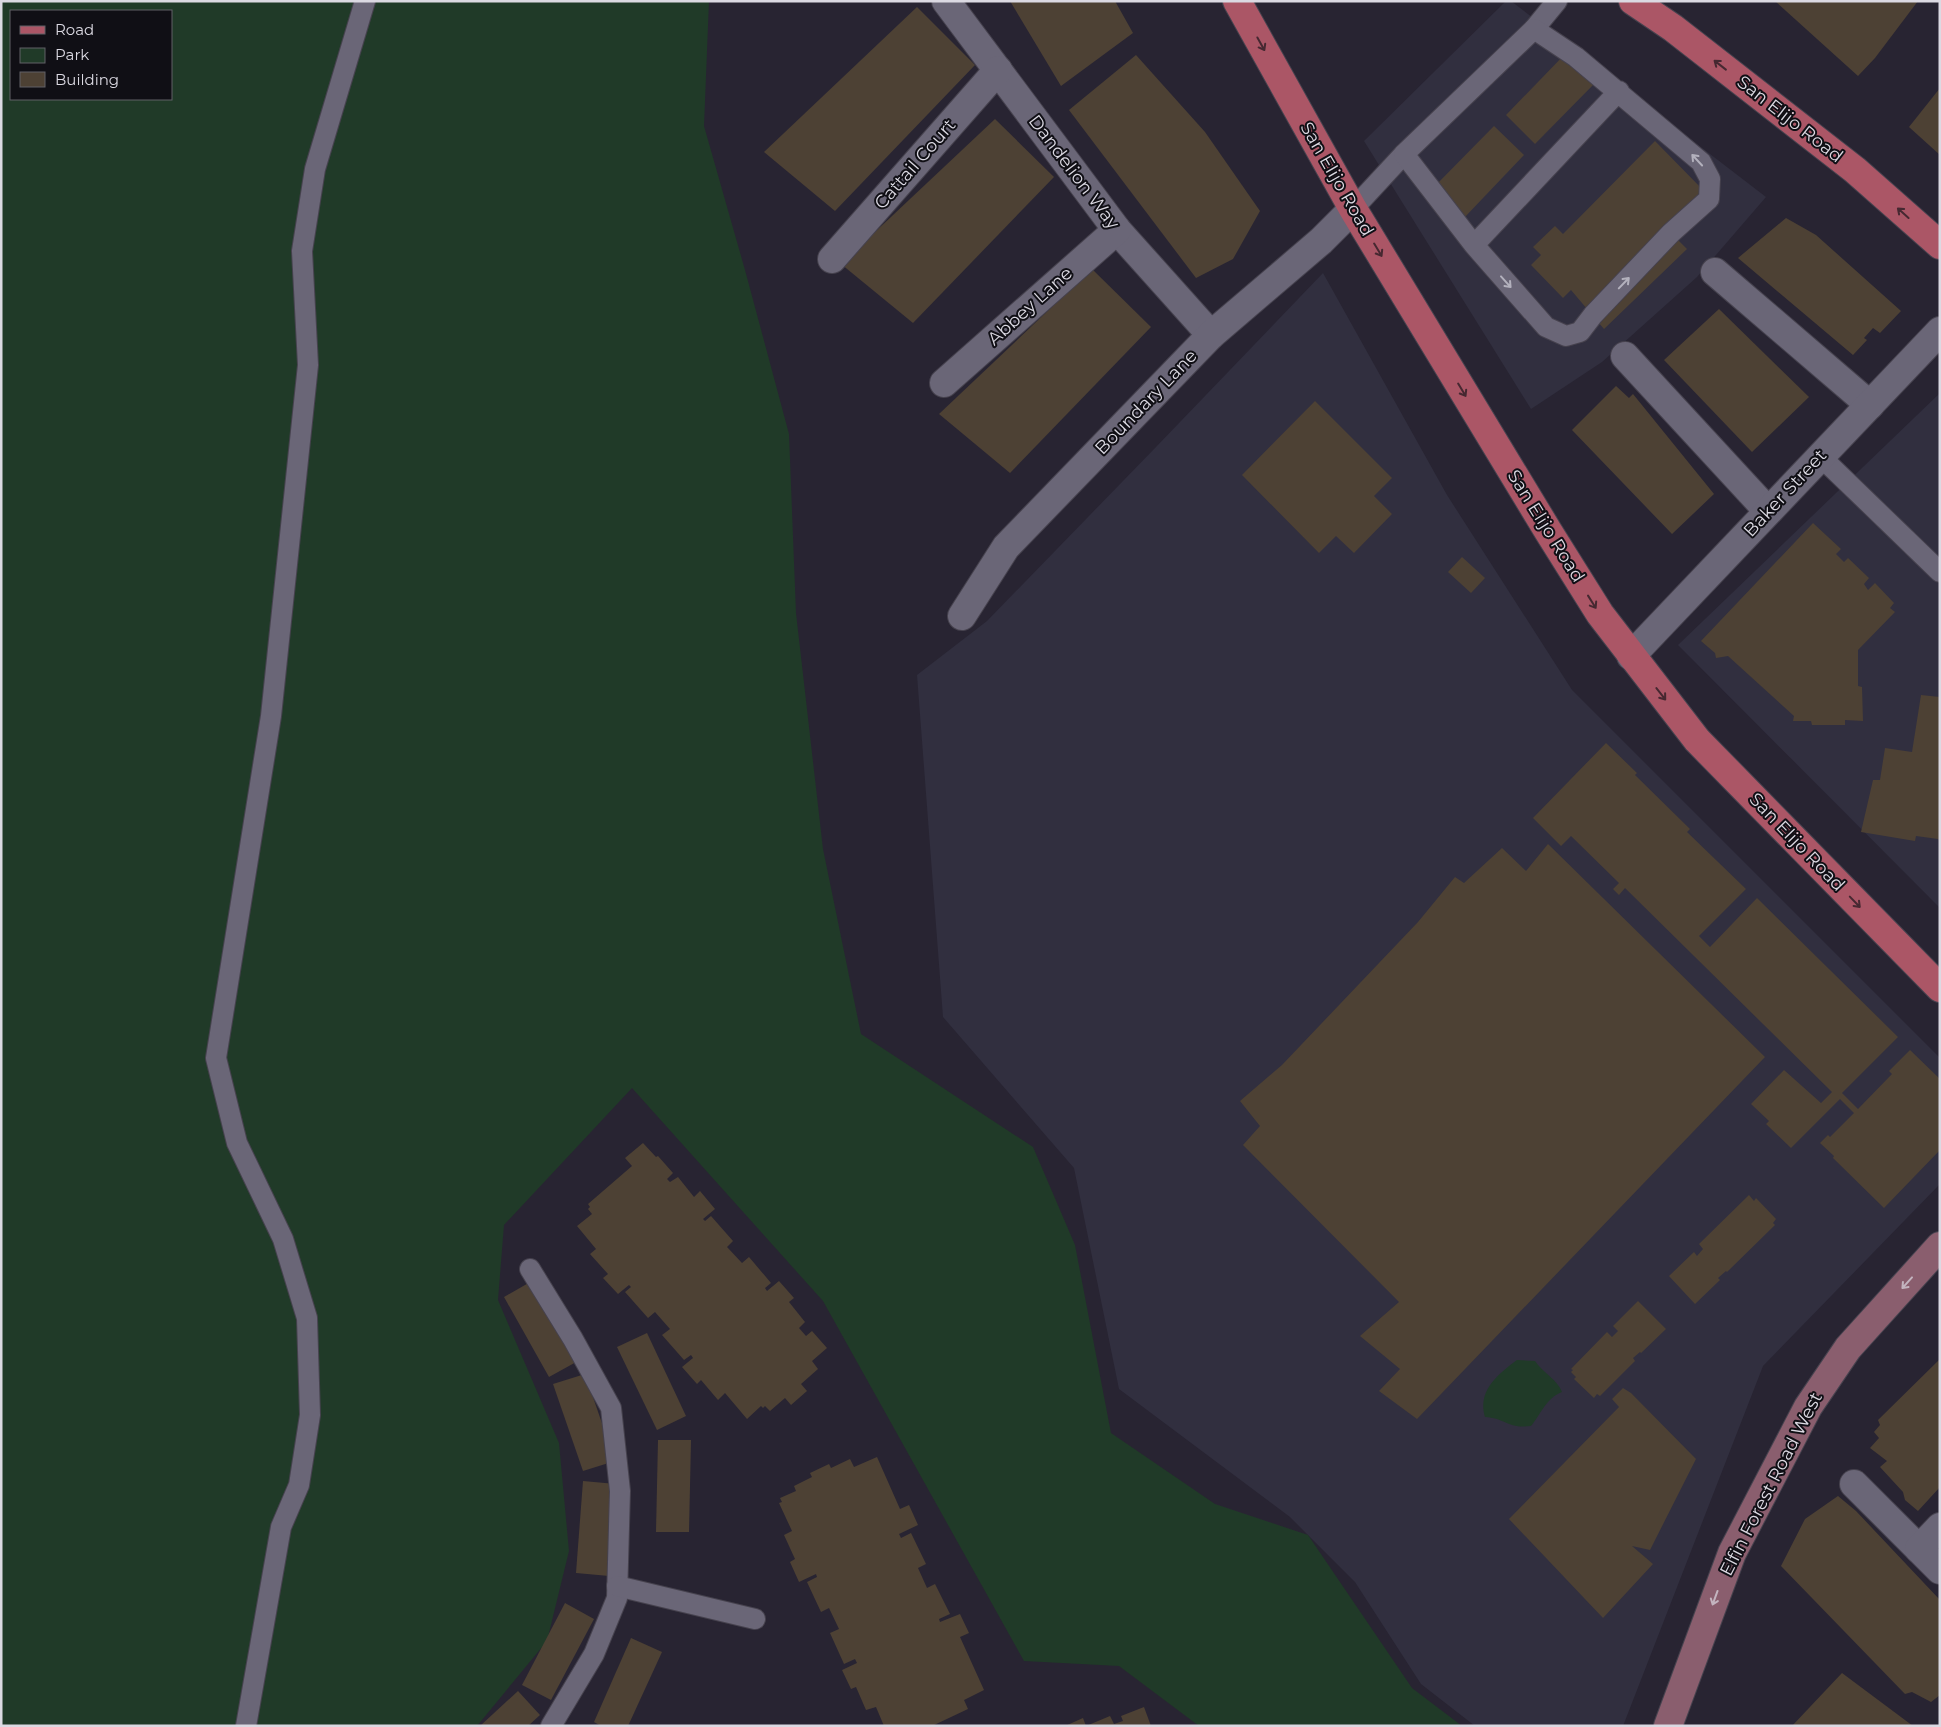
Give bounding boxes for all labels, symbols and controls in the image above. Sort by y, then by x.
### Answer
legend [10,10,172,100]
text: Road [55,20,94,39]
one-way arrow [1256,36,1266,50]
text: Park [55,45,89,64]
one-way arrow [1714,59,1727,70]
text: Building [55,70,119,89]
street label: San Elijo Road [1733,71,1847,167]
street label: Dandelion Way [1024,110,1124,234]
street label: Cattail Court [870,114,960,214]
street label: San Elijo Road [1295,118,1379,240]
one-way arrow [1691,154,1703,166]
one-way arrow [1897,207,1910,219]
one-way arrow [1374,243,1384,257]
street label: Abbey Lane [983,262,1077,350]
one-way arrow [1500,276,1511,289]
one-way arrow [1618,276,1630,289]
street label: Boundary Lane [1090,345,1202,459]
one-way arrow [1458,382,1468,396]
street label: Baker Street [1739,445,1831,541]
street label: San Elijo Road [1503,466,1589,586]
one-way arrow [1588,594,1598,608]
one-way arrow [1656,687,1666,701]
street label: San Elijo Road [1745,788,1849,896]
one-way arrow [1849,896,1862,908]
one-way arrow [1901,1276,1913,1289]
street label: Elfin Forest Road West [1715,1388,1827,1580]
one-way arrow [1710,1590,1719,1605]

